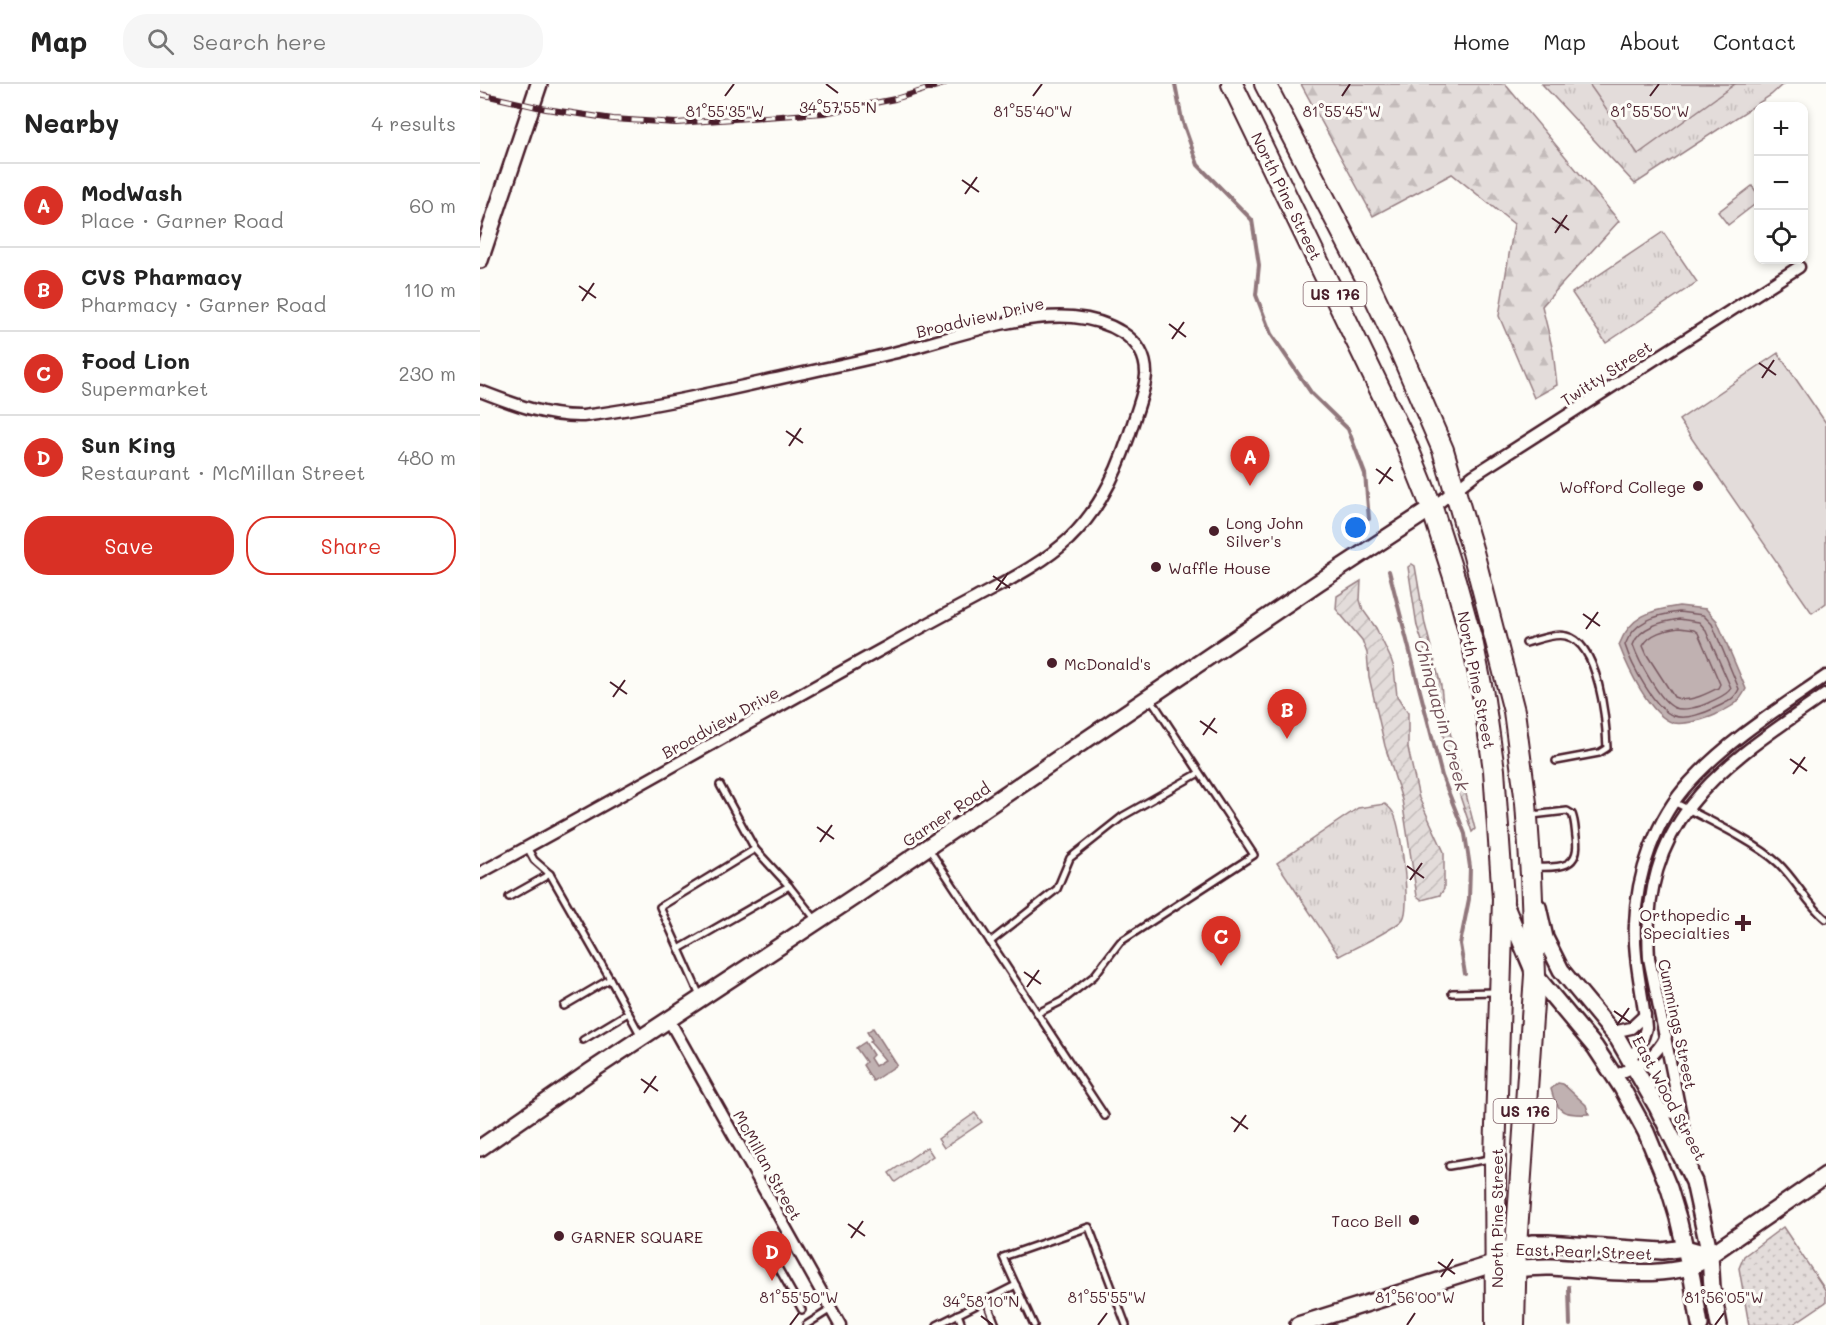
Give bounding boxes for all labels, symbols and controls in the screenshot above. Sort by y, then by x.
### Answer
search box [123,14,543,68]
text: Map [30,23,87,59]
icon: search [144,25,177,58]
text: Search here [192,27,326,56]
text: Home [1453,28,1510,55]
text: Map [1543,28,1586,55]
text: About [1619,28,1680,55]
text: Contact [1713,28,1796,55]
text: 34°57'55"N [799,97,877,117]
text: 81°55'35"W [686,101,764,121]
text: 81°55'40"W [994,101,1072,121]
text: 81°55'45"W [1303,101,1381,121]
text: 81°55'50"W [1611,101,1689,121]
map controls [1754,102,1808,264]
button: + [1754,102,1808,156]
text: Nearby [24,106,119,140]
text: 4 results [371,110,456,136]
street label: North Pine Street [1247,128,1327,264]
button: − [1754,156,1808,210]
text: ModWash [81,178,182,207]
text: A [37,192,50,218]
text: 60 m [409,192,456,218]
text: Place · Garner Road [81,207,283,233]
button: locate [1754,210,1808,264]
text: CVS Pharmacy [81,262,242,291]
text: B [37,276,50,302]
text: 110 m [403,276,456,302]
road number: US 176 [1304,282,1366,306]
text: Pharmacy · Garner Road [81,291,326,317]
street label: Broadview Drive [914,292,1046,342]
street label: Twitty Street [1556,336,1656,410]
text: Food Lion [81,346,190,375]
text: C [36,360,51,386]
text: 230 m [398,360,456,386]
text: Supermarket [81,375,208,401]
text: Sun King [81,430,176,459]
pin: A [1230,436,1270,486]
text: D [36,444,51,470]
text: 480 m [397,444,456,470]
text: Restaurant · McMillan Street [81,459,365,485]
place label: Wofford College [1559,476,1686,497]
marker: Wofford College [1691,479,1705,493]
place label: Long John Silver's [1226,512,1303,551]
your location [1341,513,1370,542]
button: Save [24,516,234,575]
button: Share [246,516,456,575]
marker: Long John Silver's [1207,524,1221,538]
place label: Waffle House [1168,557,1271,578]
marker: Waffle House [1149,560,1163,574]
street label: North Pine Street [1453,609,1501,751]
water label: Chinquapin Creek [1409,636,1475,794]
place label: McDonald's [1064,653,1151,674]
marker: McDonald's [1045,656,1059,670]
street label: Broadview Drive [658,681,782,763]
pin: B [1268,690,1306,739]
street label: Garner Road [898,777,994,851]
place label: Orthopedic Specialties [1640,904,1730,943]
marker: Orthopedic Specialties [1734,914,1752,932]
pin: C [1202,916,1240,966]
street label: Cummings Street [1654,957,1702,1091]
street label: East Wood Street [1628,1032,1712,1164]
road number: US 176 [1494,1099,1556,1123]
street label: McMillan Street [729,1106,807,1224]
street label: North Pine Street [1486,1148,1507,1288]
place label: Taco Bell [1331,1210,1402,1231]
marker: Taco Bell [1407,1213,1421,1227]
place label: GARNER SQUARE [571,1226,703,1247]
marker: GARNER SQUARE [552,1229,566,1243]
pin: D [752,1232,792,1281]
street label: East Pearl Street [1515,1238,1653,1264]
text: 81°55'50"W [760,1287,838,1307]
text: 81°55'55"W [1068,1287,1146,1307]
text: 81°56'00"W [1375,1287,1455,1307]
text: 81°56'05"W [1684,1287,1764,1307]
text: 34°58'10"N [943,1291,1019,1311]

